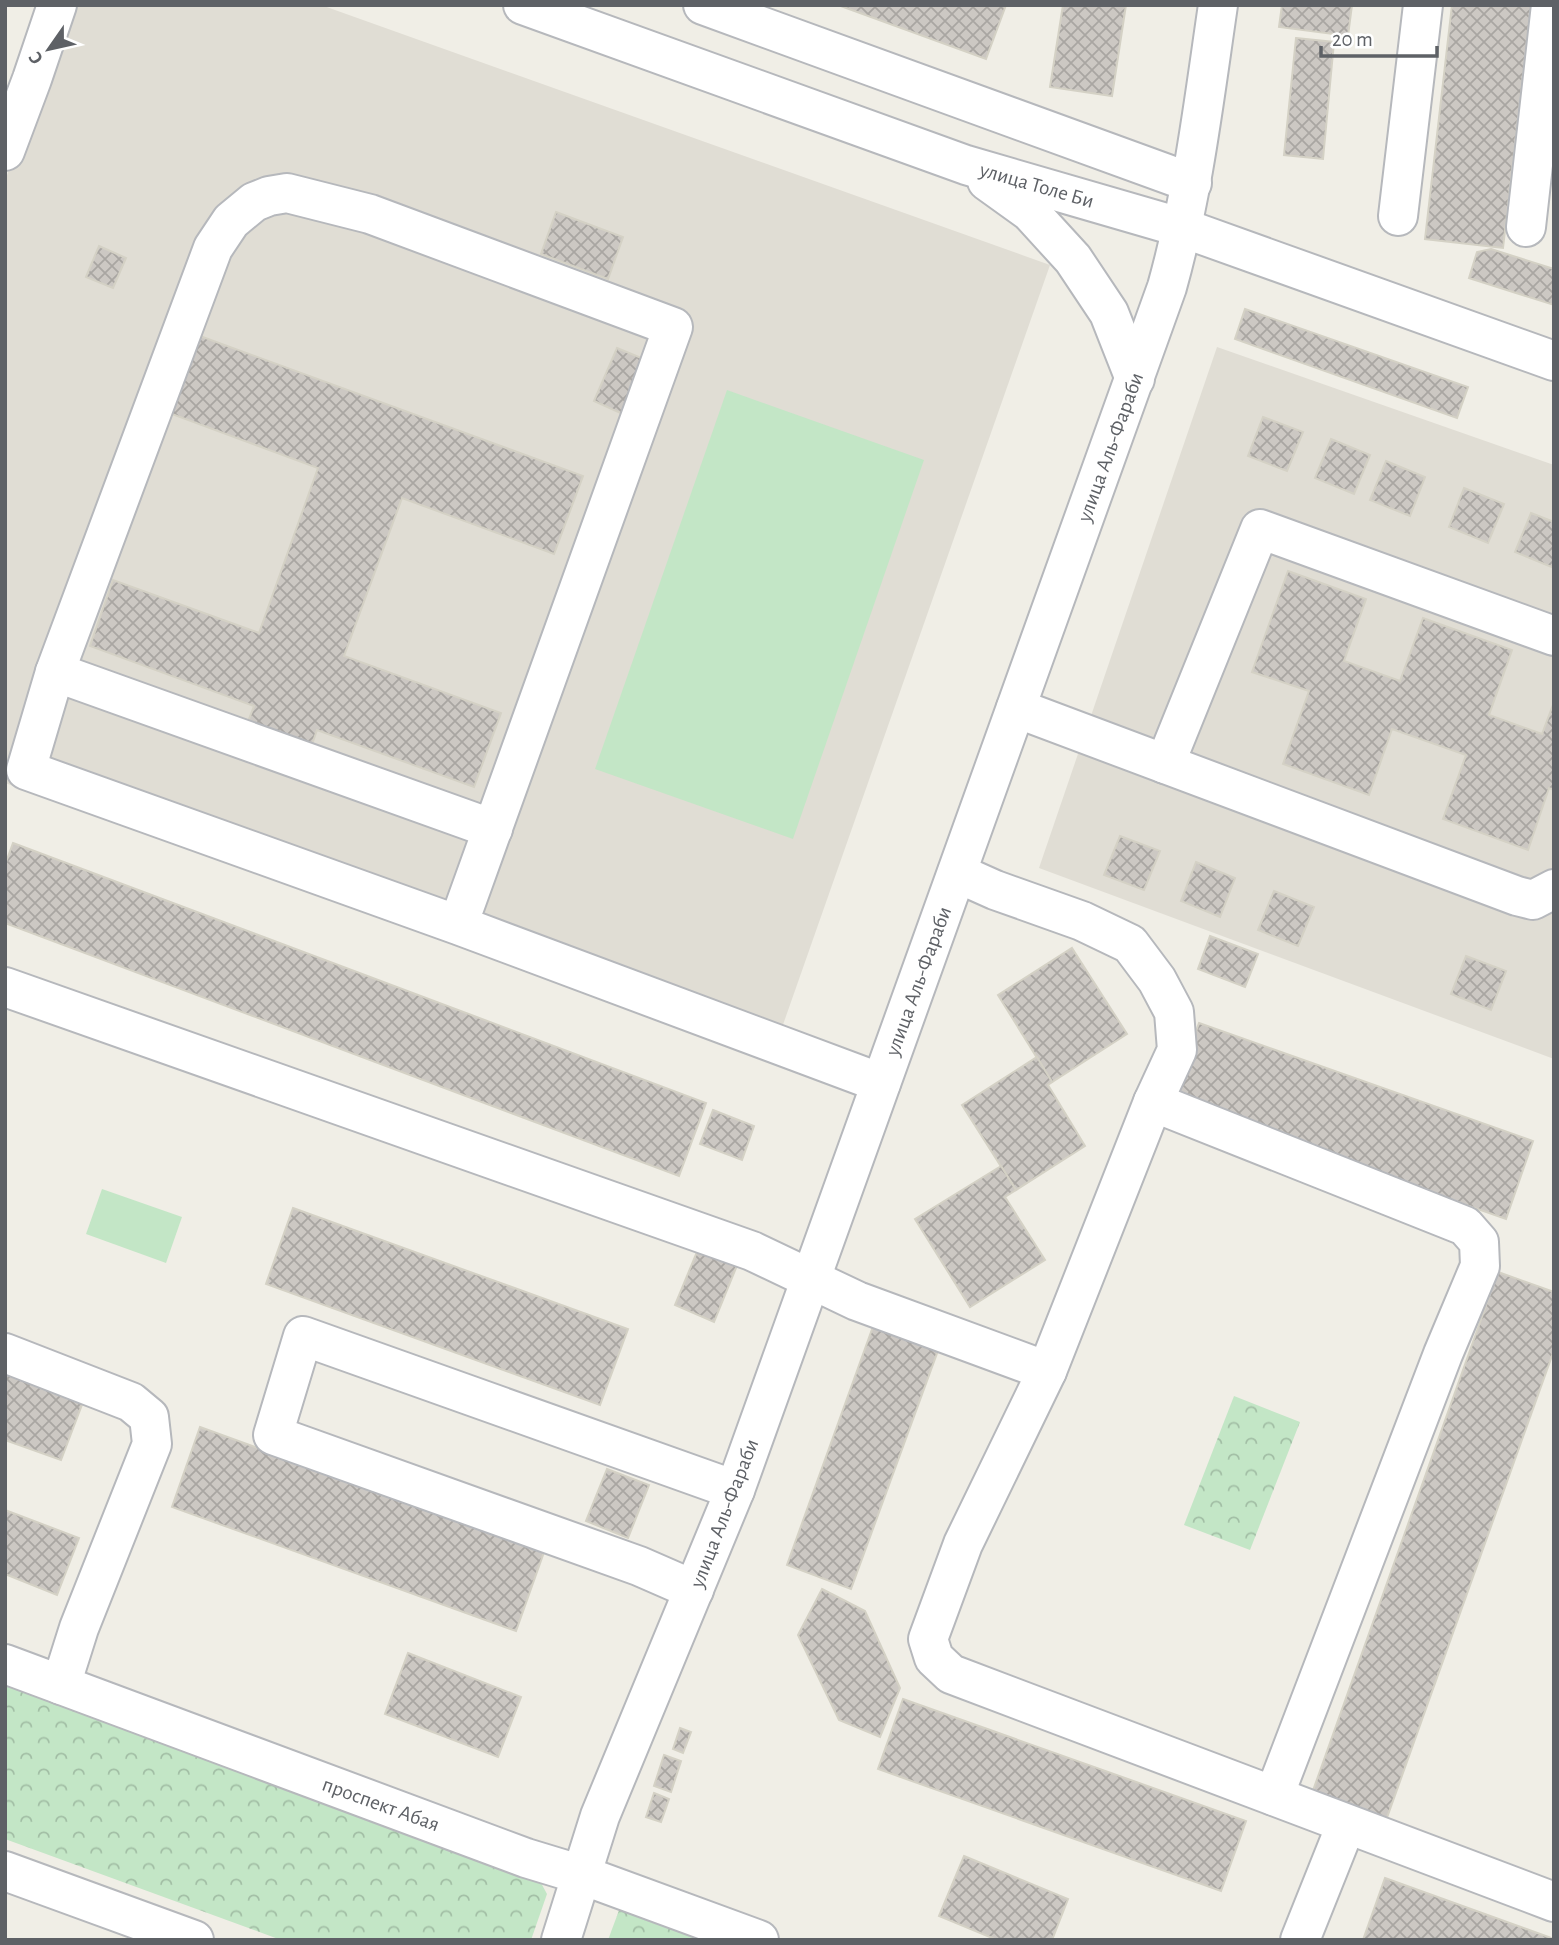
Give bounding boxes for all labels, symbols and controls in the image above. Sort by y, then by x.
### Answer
north arrow [14,14,84,84]
scale bar [1321,14,1436,58]
text: 20 m [1332,29,1373,50]
text: С [25,48,47,67]
street label: улица Толе Би [976,159,1096,212]
street label: улица Аль-Фараби [1073,370,1147,526]
street label: улица Аль-Фараби [881,904,955,1060]
street label: улица Аль-Фараби [686,1436,762,1591]
street label: проспект Абая [319,1774,442,1835]

